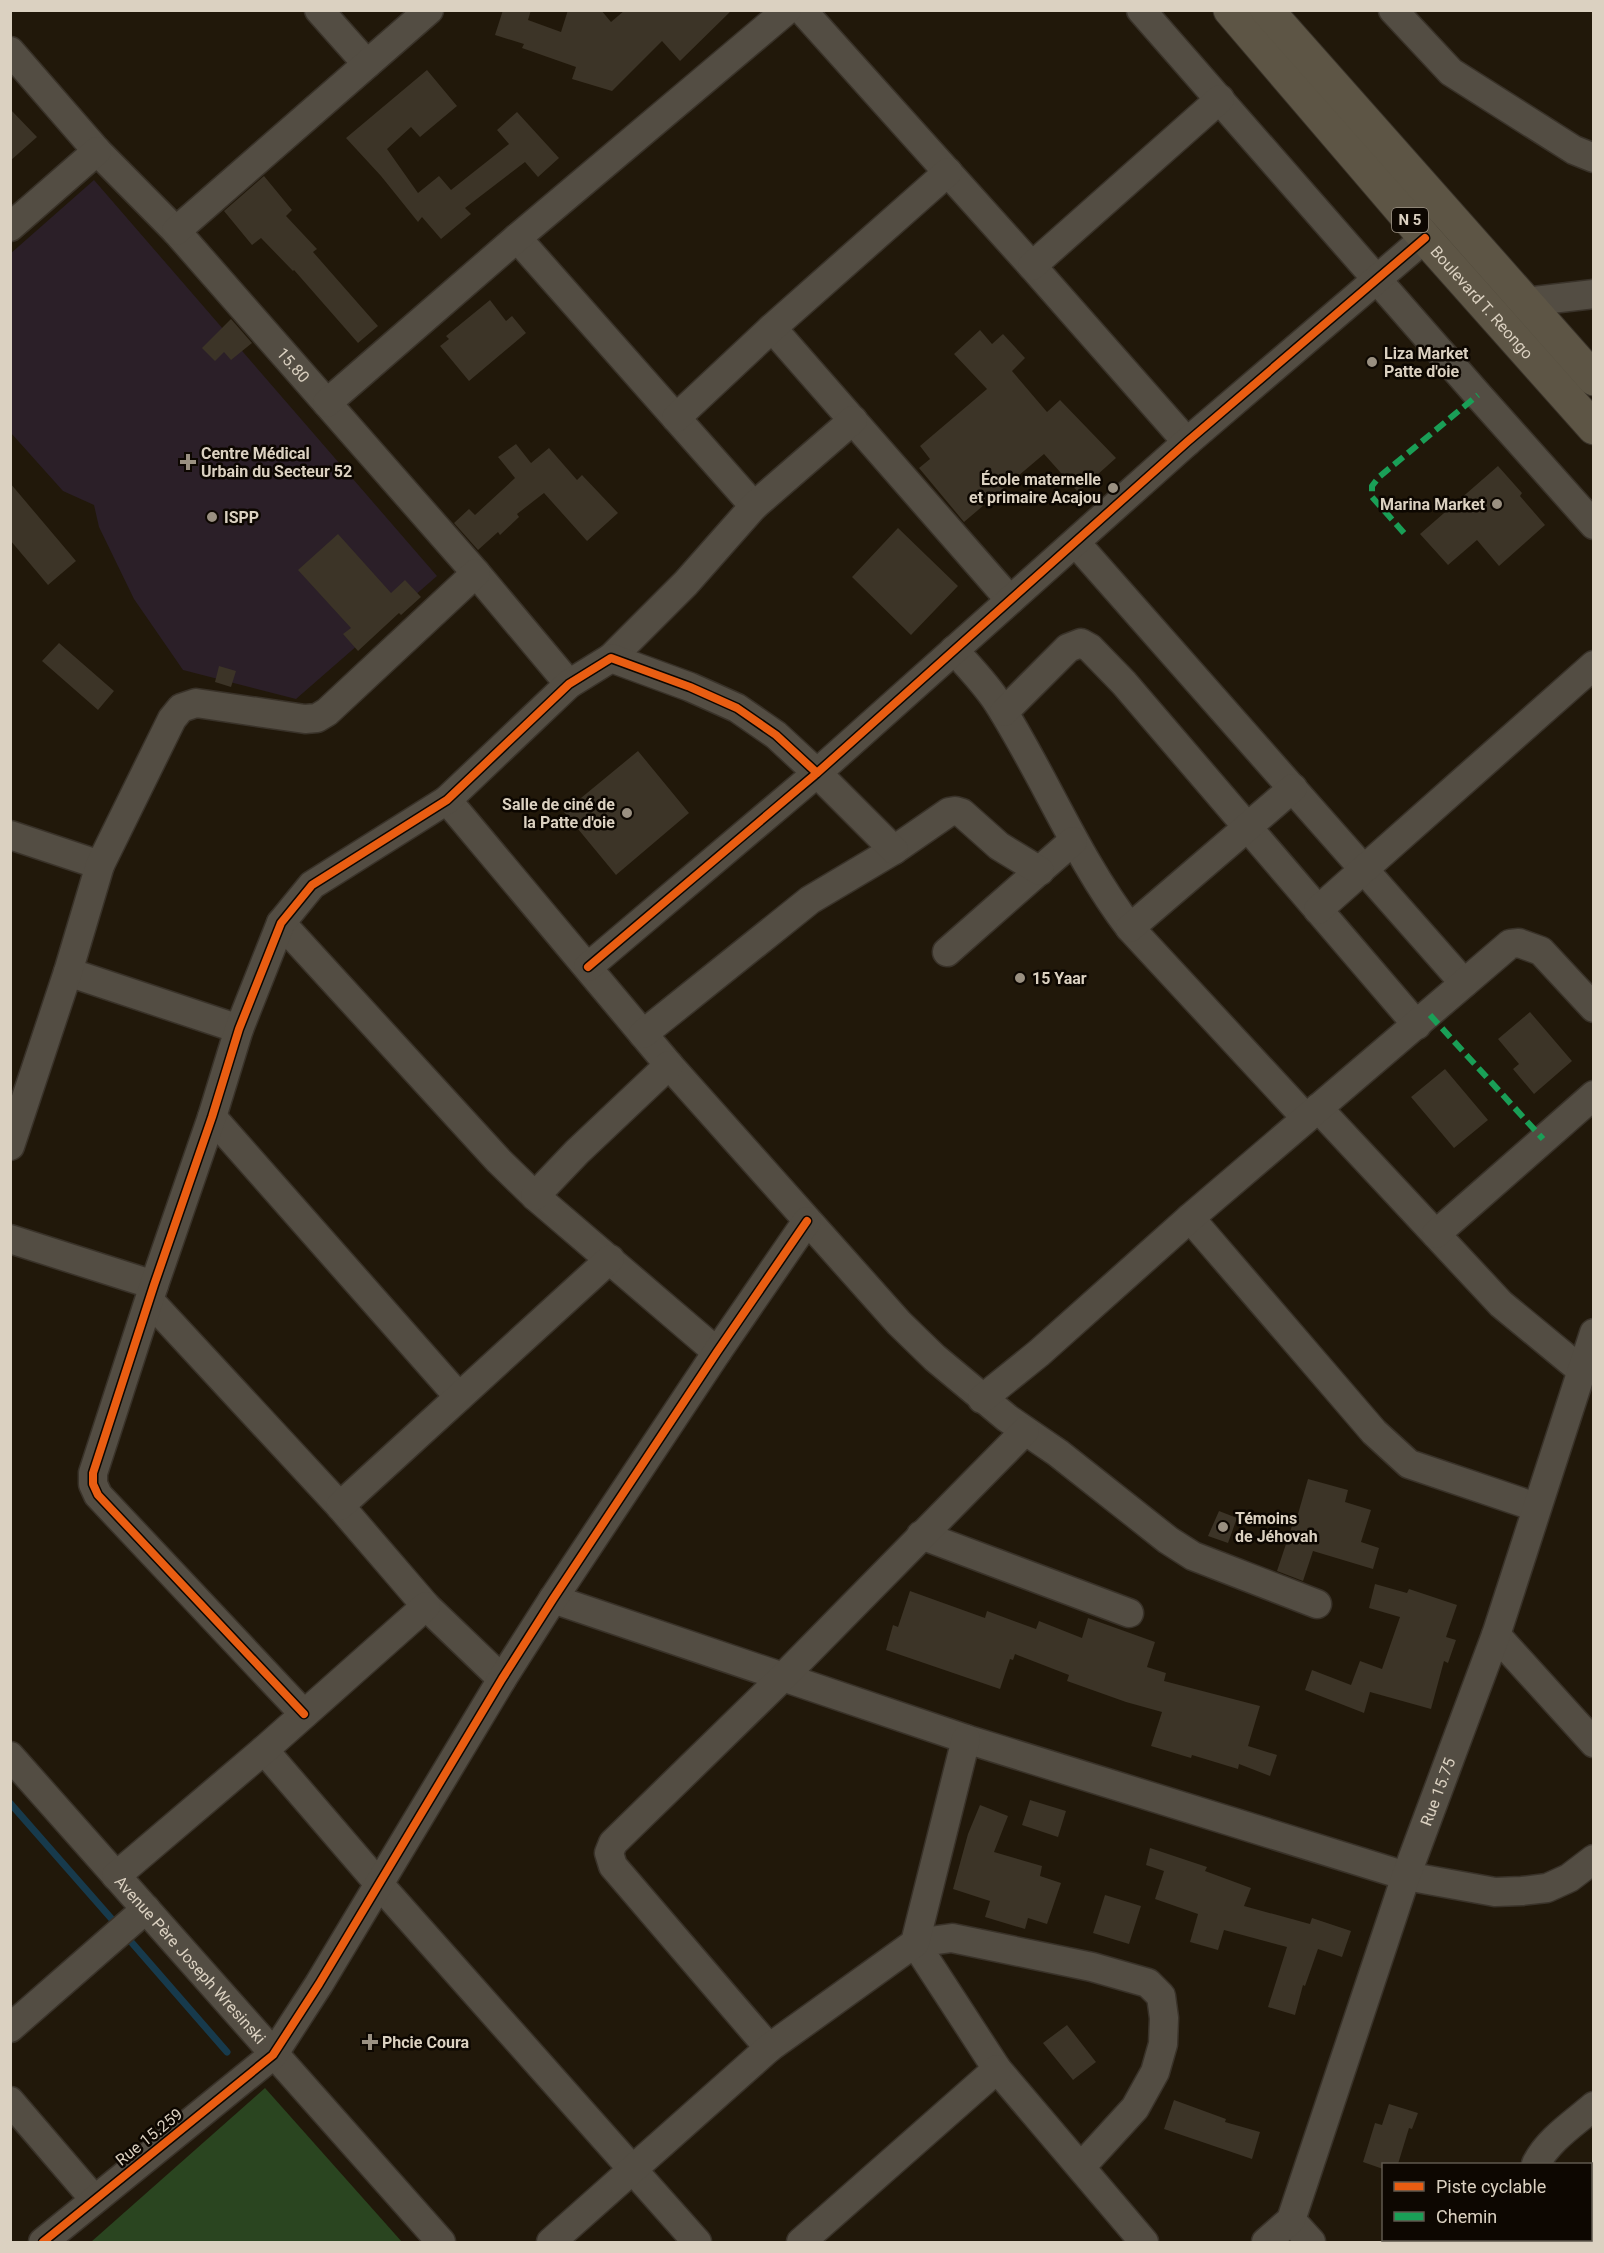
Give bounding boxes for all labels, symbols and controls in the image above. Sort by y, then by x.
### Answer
road number: N 5 [1392,208,1428,232]
street label: Boulevard T. Reongo [1427,242,1537,363]
street label: 15.80 [273,343,314,386]
place label: Liza Market Patte d'oie [1384,344,1469,381]
marker: Liza Market Patte d'oie [1365,355,1379,369]
place label: Centre Médical Urbain du Secteur 52 [201,444,352,481]
marker: Centre Médical Urbain du Secteur 52 [179,453,197,471]
place label: École maternelle et primaire Acajou [969,470,1101,507]
marker: École maternelle et primaire Acajou [1106,481,1120,495]
place label: Marina Market [1380,495,1486,514]
marker: Marina Market [1490,497,1504,511]
place label: ISPP [224,508,259,527]
marker: ISPP [205,510,219,524]
place label: Salle de ciné de la Patte d'oie [502,795,615,832]
marker: Salle de ciné de la Patte d'oie [620,806,634,820]
place label: 15 Yaar [1032,969,1087,988]
marker: 15 Yaar [1013,971,1027,985]
place label: Témoins de Jéhovah [1235,1509,1318,1546]
marker: Témoins de Jéhovah [1216,1520,1230,1534]
street label: Rue 15.75 [1416,1755,1459,1828]
street label: Avenue Père Joseph Wresinski [111,1872,270,2047]
place label: Phcie Coura [382,2033,470,2052]
marker: Phcie Coura [363,2035,377,2049]
street label: Rue 15.259 [112,2104,186,2170]
legend [1382,2163,1592,2241]
text: Piste cyclable [1436,2176,1546,2197]
text: Chemin [1436,2206,1497,2227]

